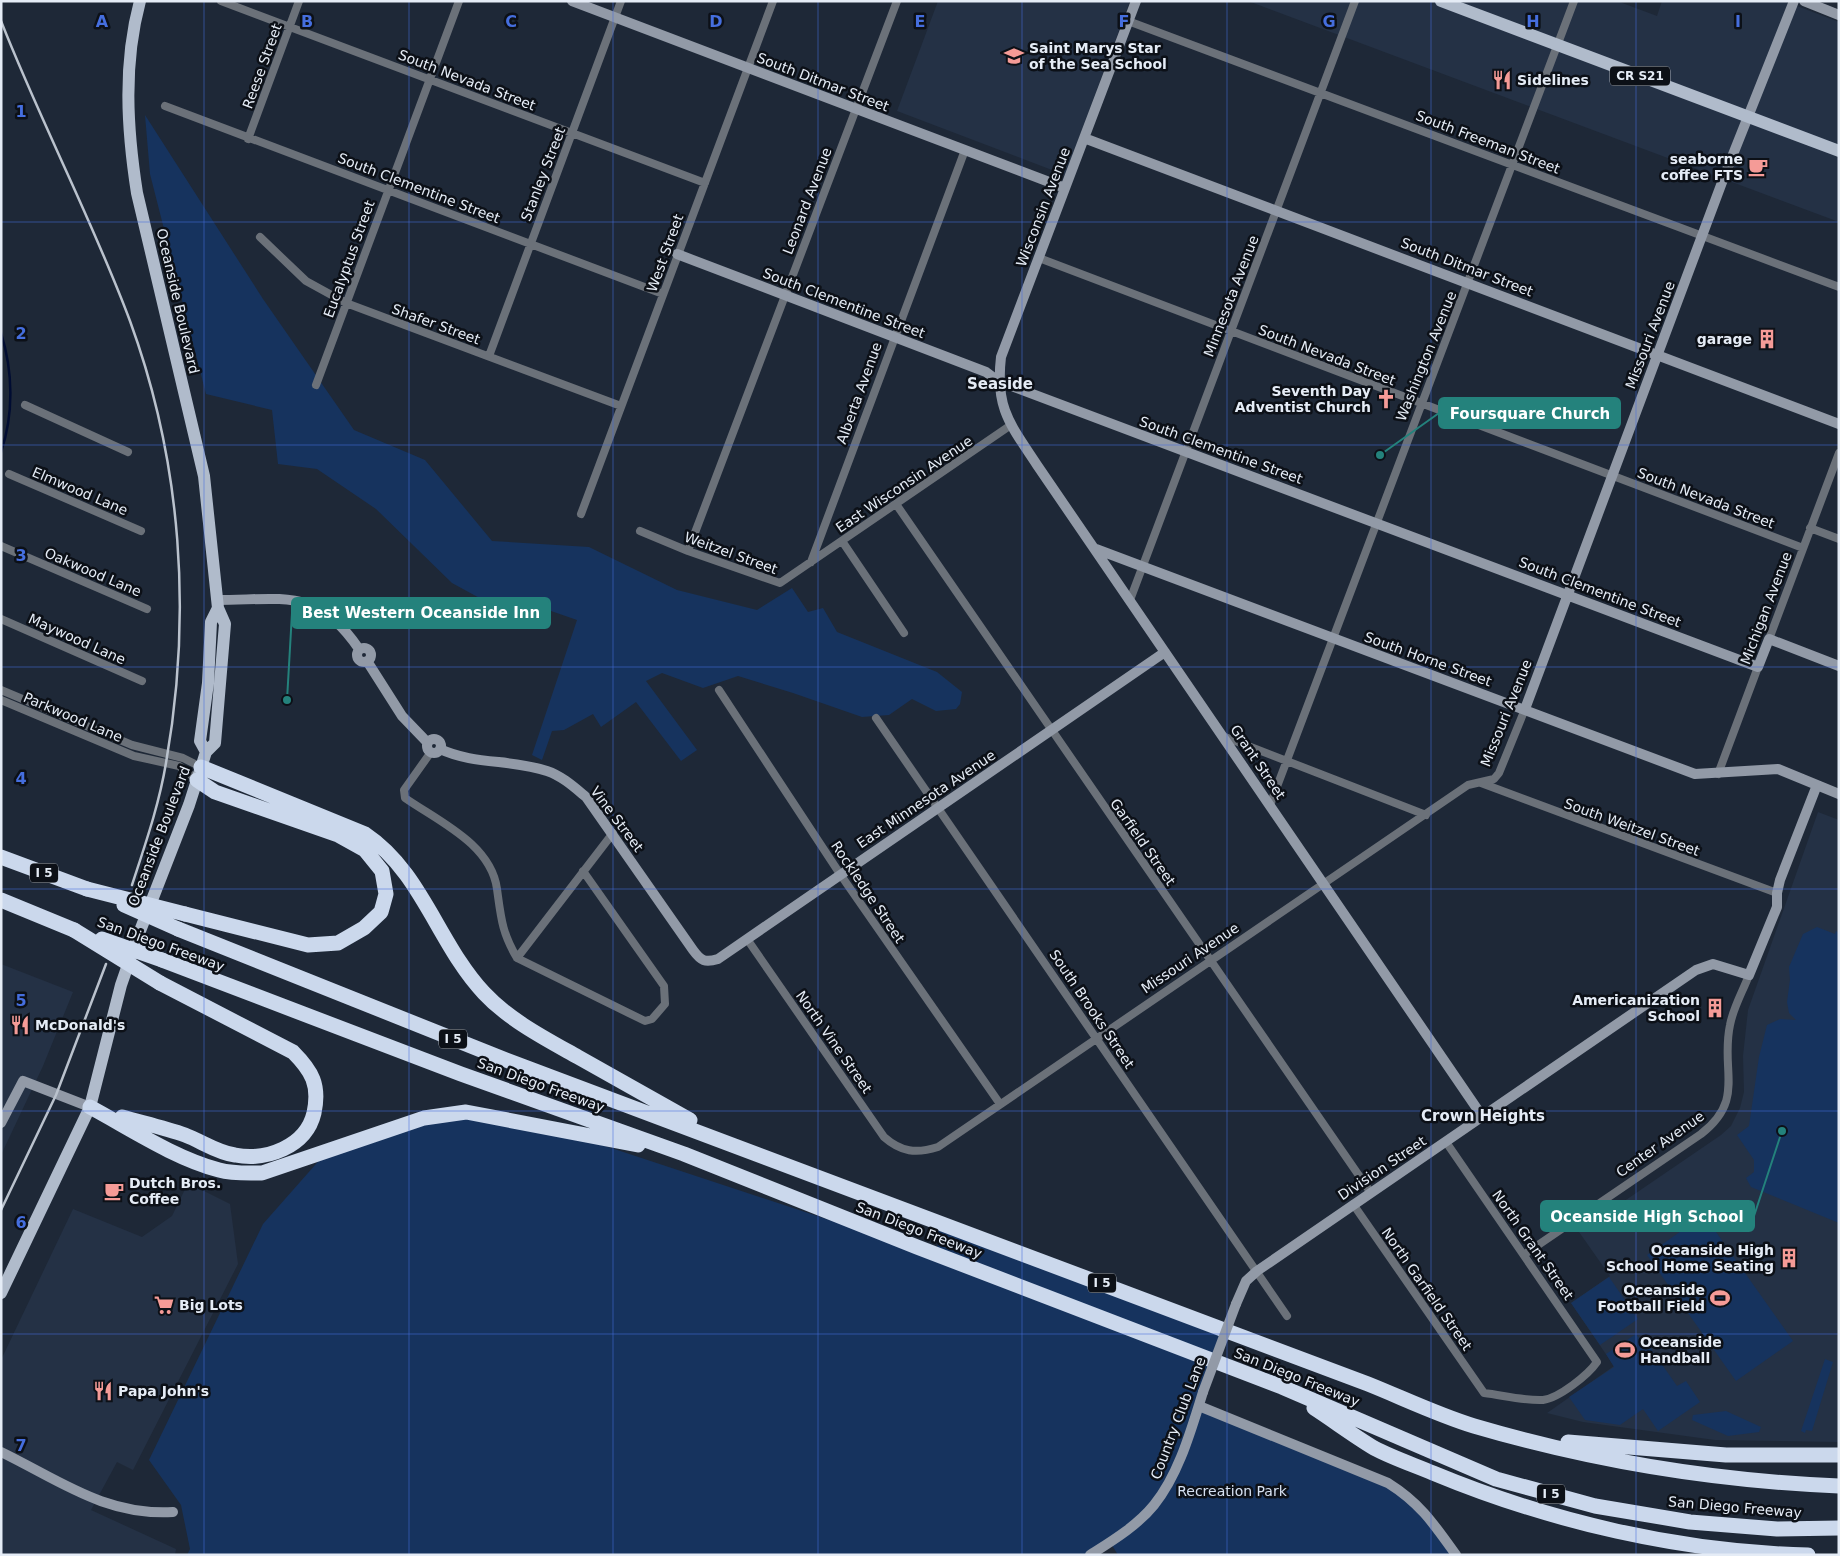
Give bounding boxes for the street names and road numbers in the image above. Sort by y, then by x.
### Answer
street label: Reese Street [239,21,285,111]
street label: South Nevada Street [396,46,538,114]
street label: South Ditmar Street [755,49,892,115]
road number: CR S21 [1610,66,1670,85]
street label: South Freeman Street [1414,107,1563,177]
street label: Stanley Street [518,124,568,223]
street label: Leonard Avenue [779,145,835,257]
street label: Wisconsin Avenue [1013,145,1073,269]
street label: South Clementine Street [336,150,503,227]
street label: Eucalyptus Street [320,198,378,320]
street label: West Street [644,212,687,294]
street label: Oceanside Boulevard [153,227,203,375]
street label: Minnesota Avenue [1200,233,1262,359]
street label: South Ditmar Street [1399,234,1536,300]
street label: South Clementine Street [761,265,928,342]
street label: Missouri Avenue [1622,279,1678,391]
street label: Washington Avenue [1393,289,1459,423]
street label: Shafer Street [390,301,483,348]
street label: South Nevada Street [1256,321,1398,389]
street label: Alberta Avenue [833,340,885,446]
street label: South Clementine Street [1137,413,1305,487]
street label: East Wisconsin Avenue [833,432,975,536]
street label: Elmwood Lane [30,464,130,518]
street label: South Nevada Street [1635,464,1777,532]
street label: Weitzel Street [682,529,780,577]
street label: Oakwood Lane [42,544,144,600]
street label: Michigan Avenue [1737,549,1795,667]
street label: South Clementine Street [1517,554,1684,631]
street label: Maywood Lane [26,610,128,668]
street label: South Horne Street [1362,629,1494,690]
street label: Missouri Avenue [1477,657,1535,769]
street label: Parkwood Lane [21,689,125,745]
street label: Grant Street [1227,722,1289,803]
street label: East Minnesota Avenue [854,747,998,851]
street label: Oceanside Boulevard [125,764,193,908]
street label: Vine Street [587,783,647,855]
street label: Garfield Street [1107,795,1179,889]
street label: South Weitzel Street [1562,795,1702,859]
street label: Rockledge Street [828,838,908,946]
road number: I 5 [30,864,58,882]
street label: San Diego Freeway [95,914,227,974]
street label: Missouri Avenue [1138,919,1242,997]
street label: South Brooks Street [1046,947,1138,1072]
street label: North Vine Street [793,988,876,1097]
road number: I 5 [439,1030,467,1048]
street label: San Diego Freeway [475,1055,607,1115]
street label: Center Avenue [1613,1108,1707,1180]
street label: Division Street [1335,1132,1429,1203]
street label: North Grant Street [1489,1187,1577,1303]
street label: San Diego Freeway [854,1199,984,1261]
street label: North Garfield Street [1379,1225,1476,1354]
road number: I 5 [1088,1274,1116,1292]
street label: San Diego Freeway [1232,1344,1362,1410]
street label: Country Club Lane [1147,1355,1209,1481]
road number: I 5 [1537,1485,1565,1504]
street label: San Diego Freeway [1668,1493,1802,1521]

